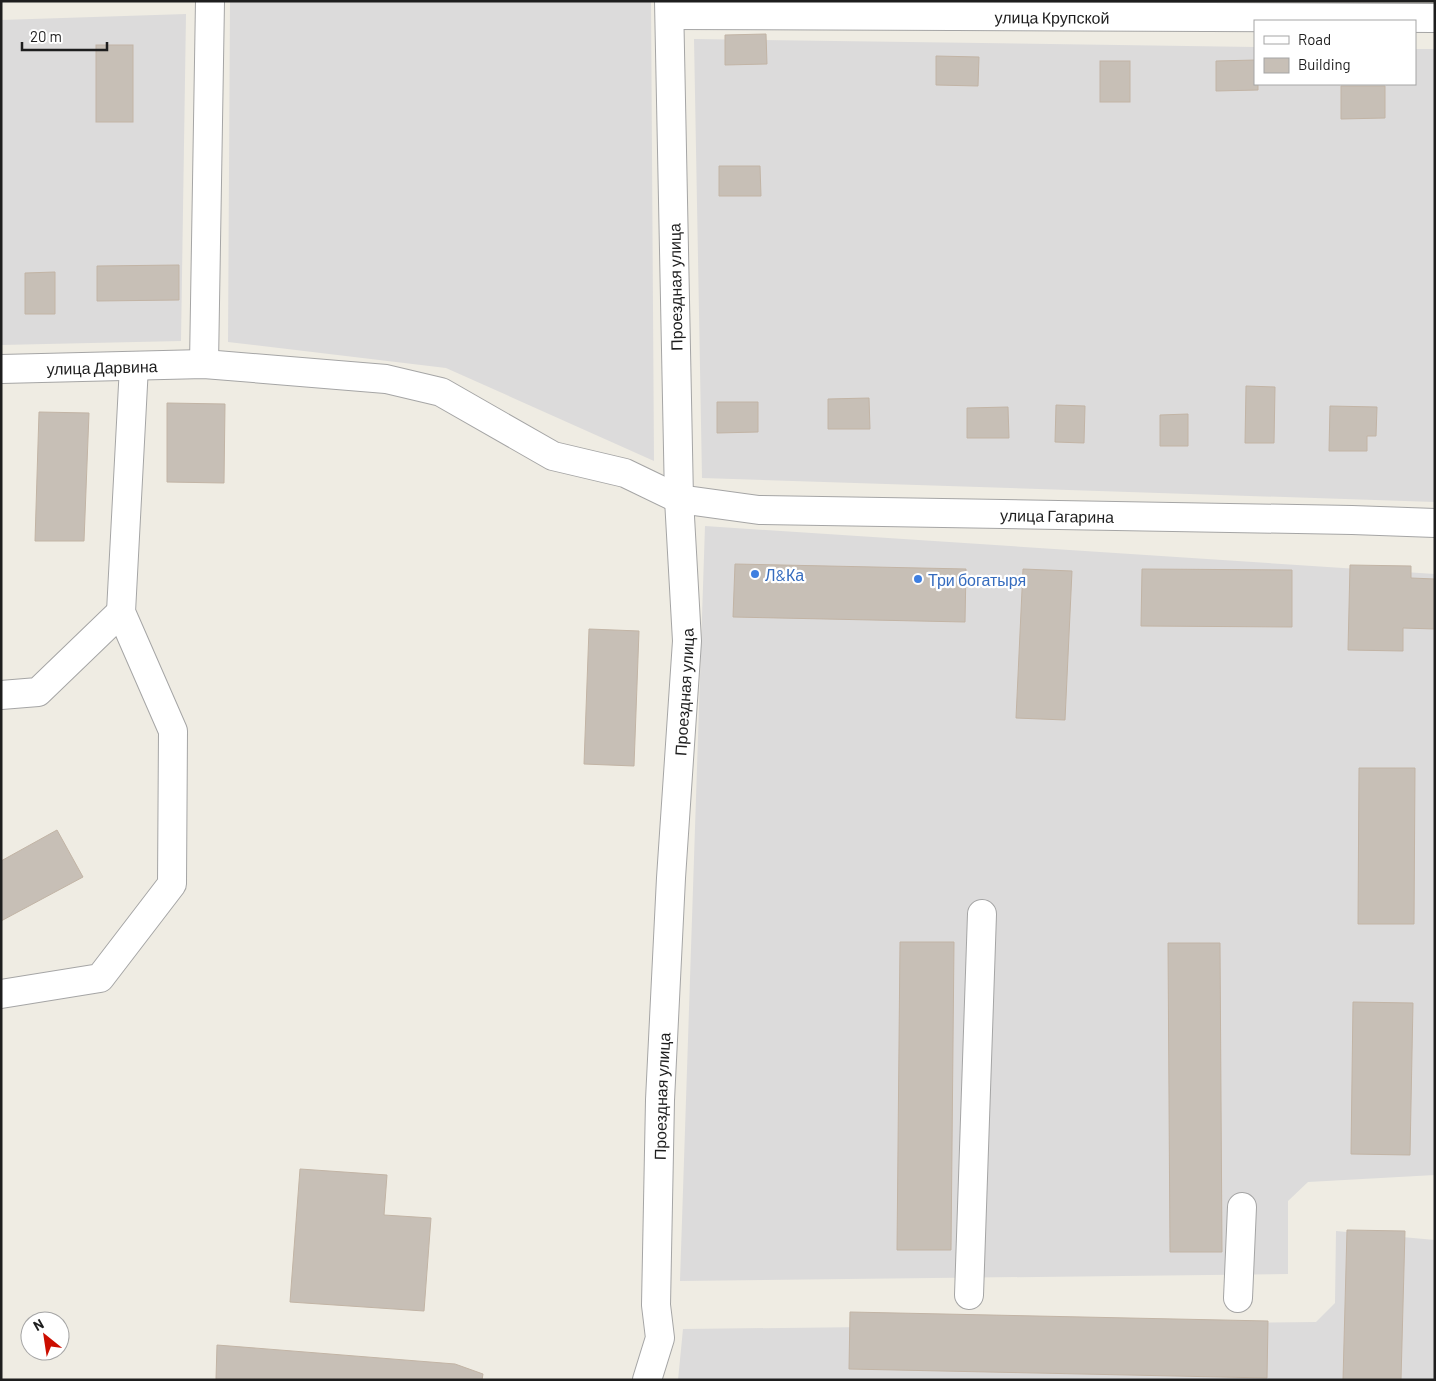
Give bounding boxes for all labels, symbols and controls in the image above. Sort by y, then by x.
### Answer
street label: улица Крупской [994,7,1110,26]
scale bar [22,20,108,52]
legend [1254,20,1416,85]
text: 20 m [30,27,62,45]
text: Road [1298,30,1331,48]
text: Building [1298,55,1351,73]
street label: Проездная улица [664,223,686,351]
street label: улица Дарвина [46,356,158,377]
street label: улица Гагарина [1000,505,1114,525]
place label: Л&Ка [765,565,804,584]
marker: Л&Ка [749,568,761,580]
place label: Три богатыря [928,570,1026,589]
marker: Три богатыря [912,573,924,585]
street label: Проездная улица [670,628,697,756]
street label: Проездная улица [649,1032,673,1160]
north arrow [20,1311,70,1361]
text: N [30,1315,47,1334]

